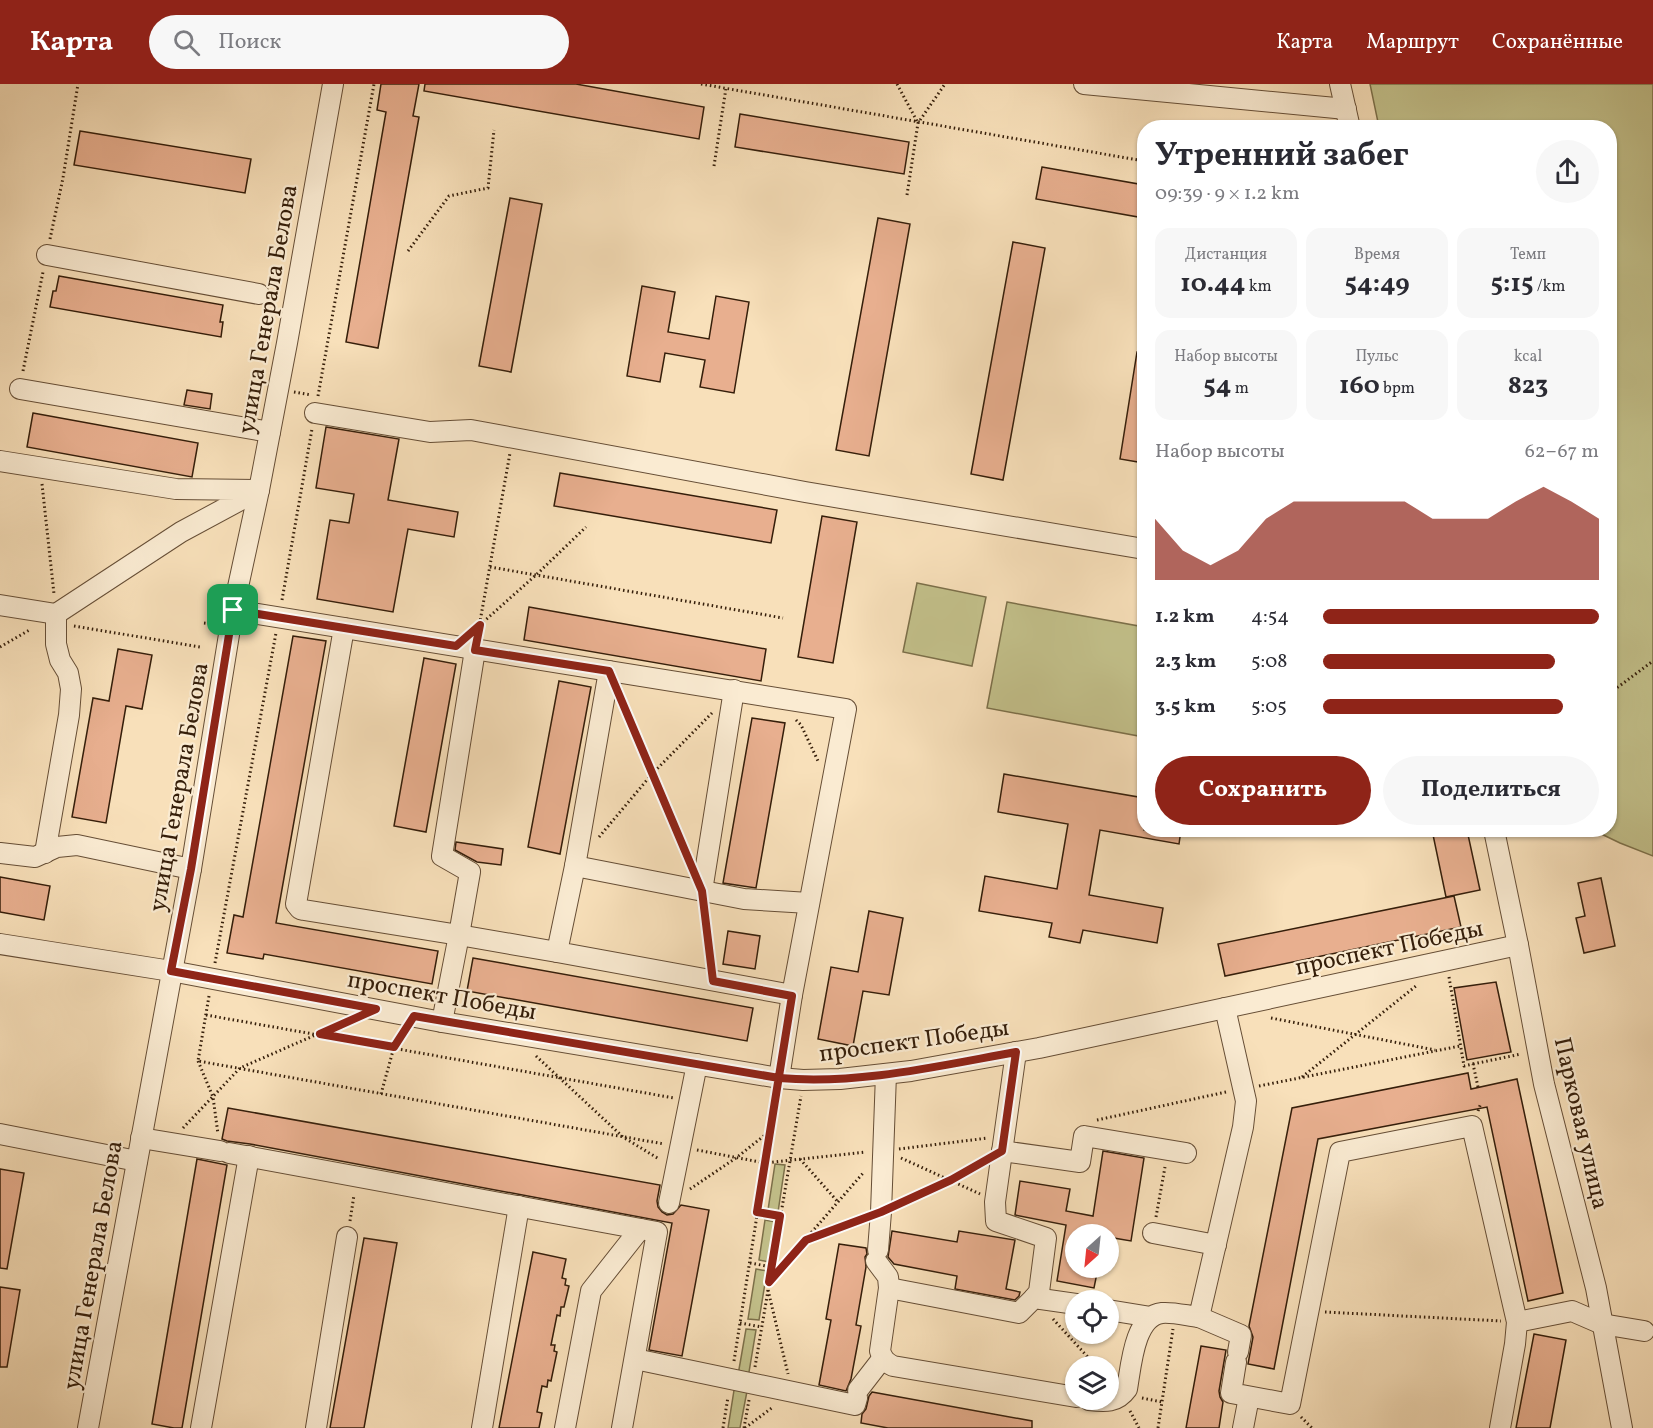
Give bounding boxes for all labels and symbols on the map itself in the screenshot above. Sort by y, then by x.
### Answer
street label: улица Генерала Белова [230,182,308,437]
pin [207,584,258,635]
street label: улица Генерала Белова [141,660,219,915]
street label: проспект Победы [1292,912,1487,985]
street label: проспект Победы [344,964,539,1030]
street label: проспект Победы [817,1012,1011,1072]
street label: Парковая улица [1544,1034,1616,1213]
street label: улица Генерала Белова [55,1138,133,1393]
north arrow [1065,1224,1119,1278]

